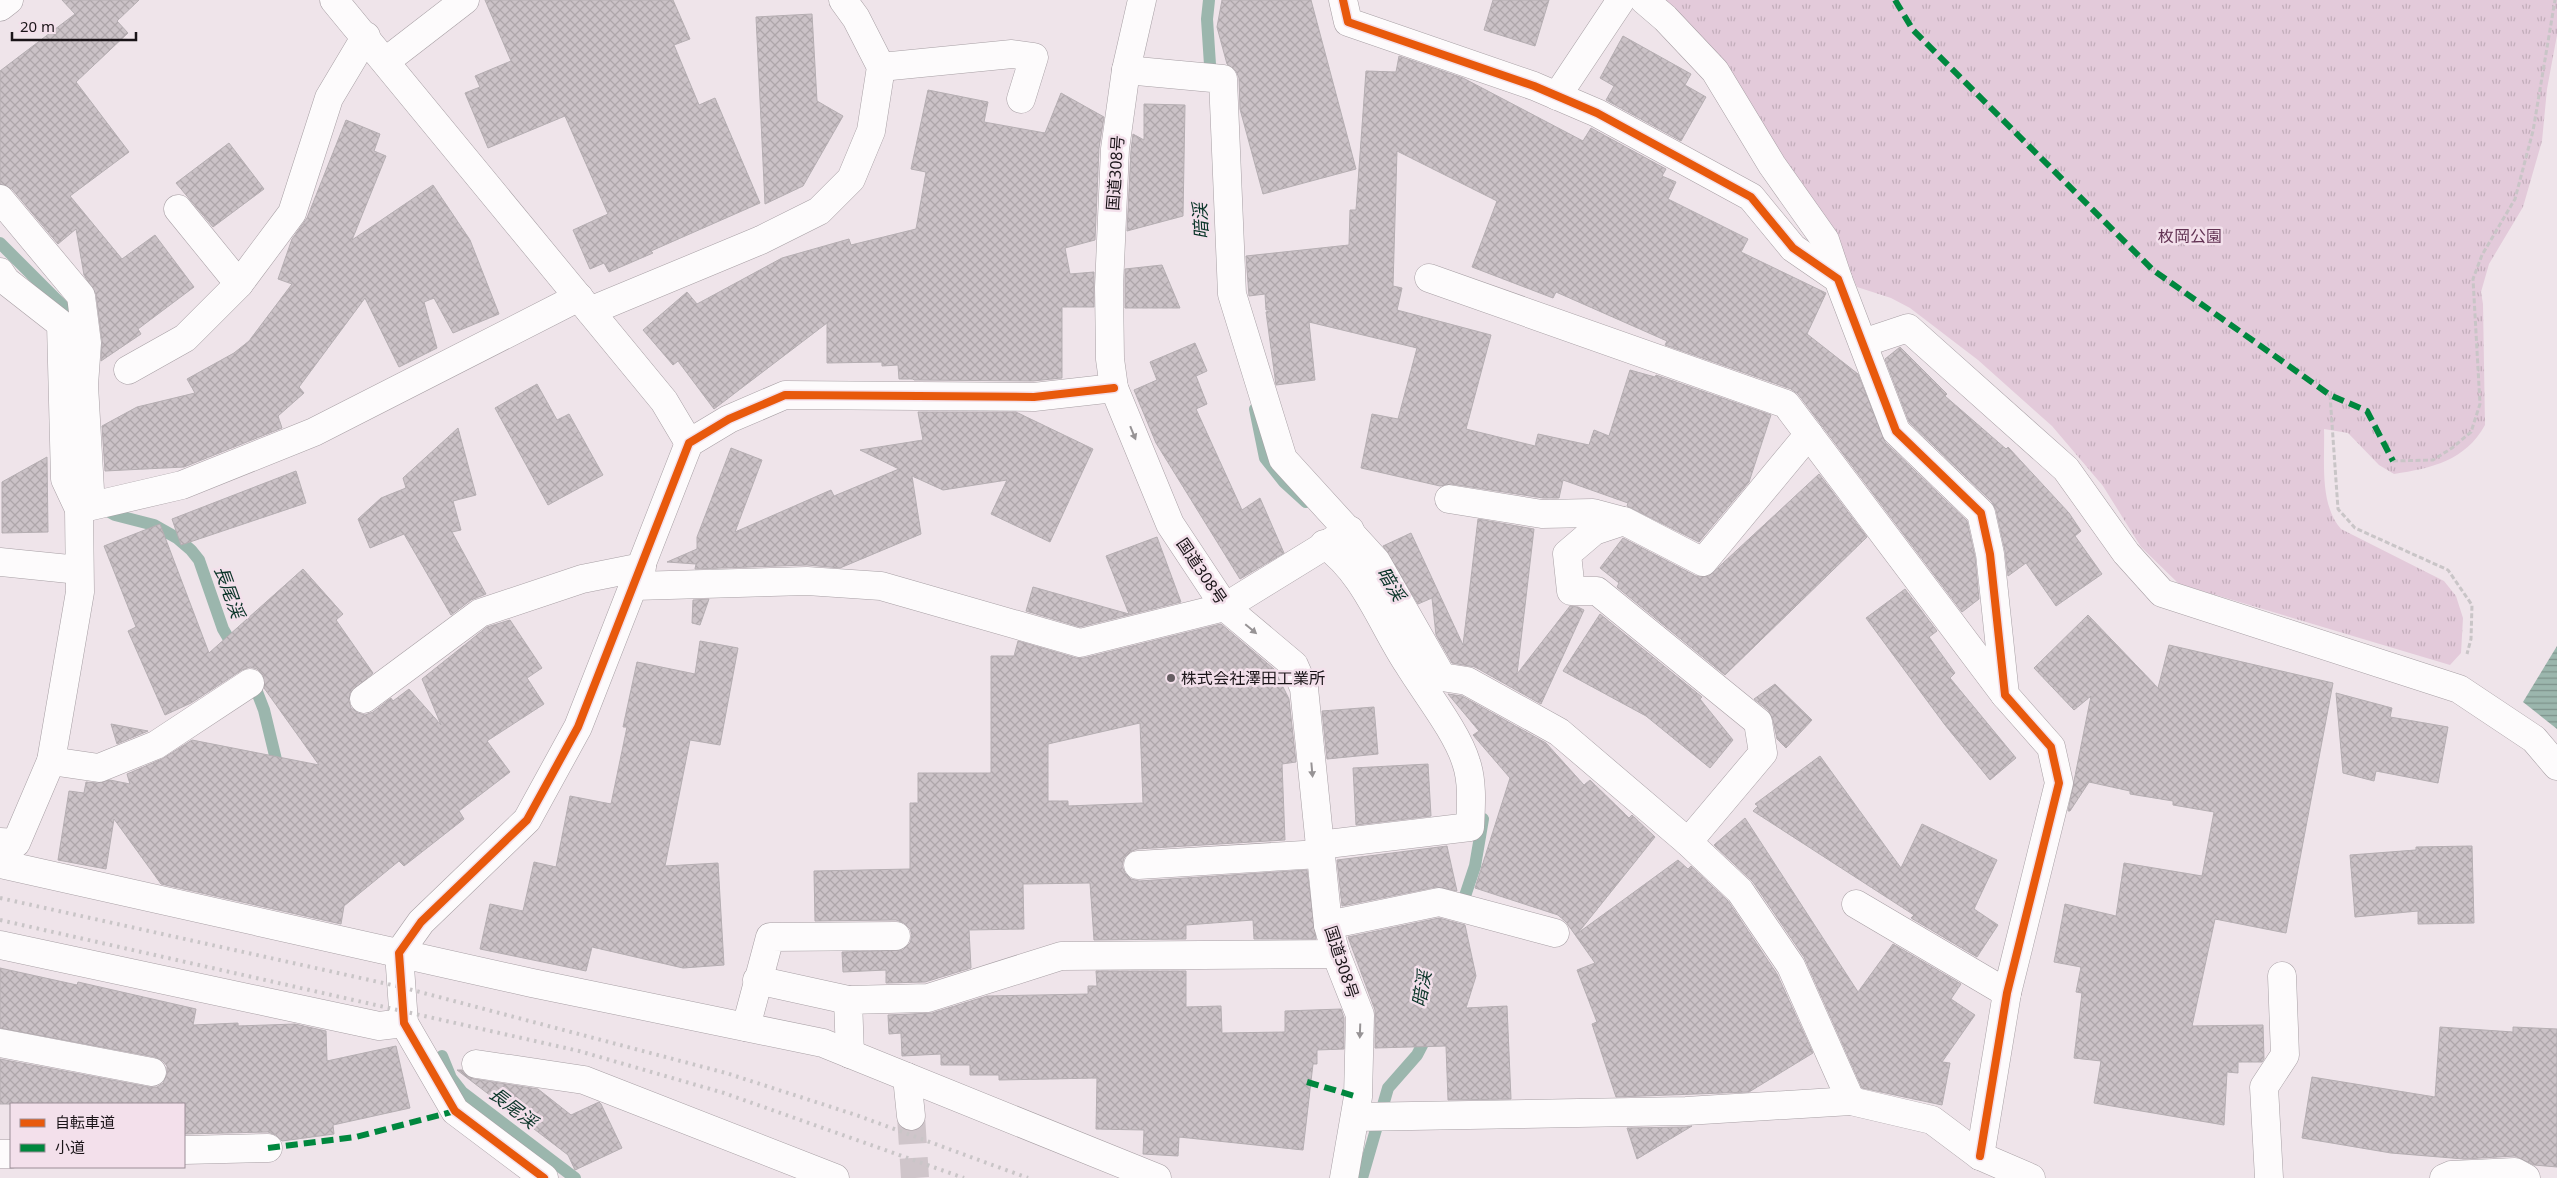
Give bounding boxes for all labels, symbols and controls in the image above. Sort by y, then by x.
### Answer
scale bar [12,10,136,42]
text: 20 m [20,16,55,36]
street label: 国道308号 [1101,135,1129,211]
water label: 暗渓 [1187,200,1213,240]
park label: 枚岡公園 [2158,225,2222,247]
one-way arrow [1129,426,1137,440]
street label: 国道308号 [1172,534,1232,608]
water label: 長尾渓 [209,562,251,623]
water label: 暗渓 [1372,562,1412,607]
one-way arrow [1245,624,1258,635]
place label: 株式会社澤田工業所 [1181,667,1325,689]
marker: 株式会社澤田工業所 [1165,672,1177,684]
one-way arrow [1308,762,1316,778]
street label: 国道308号 [1320,923,1364,1001]
water label: 暗渓 [1406,967,1436,1009]
one-way arrow [1355,1023,1363,1039]
water label: 長尾渓 [485,1081,544,1135]
legend [10,1103,185,1168]
text: 自転車道 [55,1112,115,1132]
text: 小道 [55,1137,85,1157]

